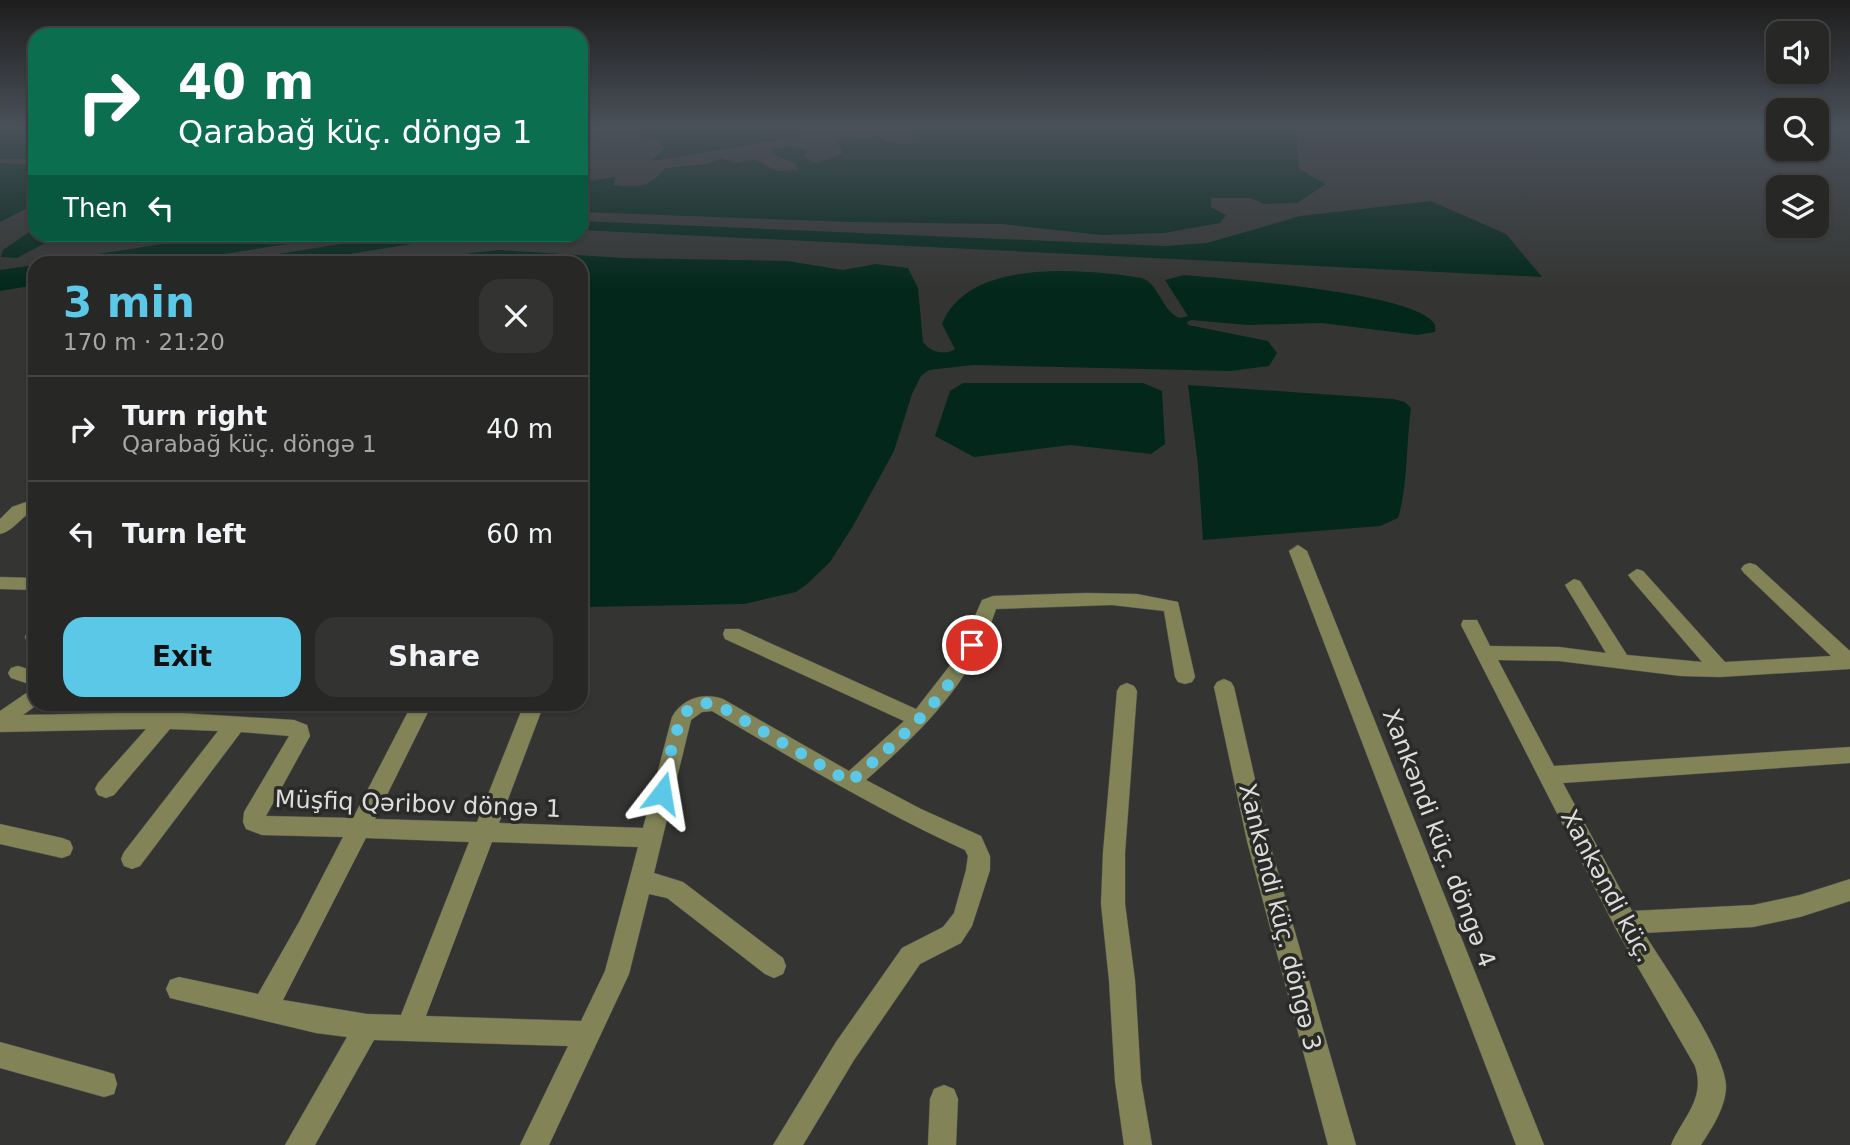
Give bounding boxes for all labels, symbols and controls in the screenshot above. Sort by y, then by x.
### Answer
map controls [1766,21,1829,238]
button: sound [1766,21,1829,84]
text: 40 m [178,54,314,111]
icon: right [63,56,154,147]
button: search [1766,98,1829,161]
text: Qarabağ küç. döngə 1 [178,113,532,151]
button: layers [1766,175,1829,238]
icon: left [142,189,180,227]
text: Then [63,193,128,223]
text: 3 min [63,278,195,327]
button: close [479,279,553,353]
text: 170 m · 21:20 [63,329,225,355]
text: Turn right [122,401,267,431]
icon: right [63,410,101,448]
text: 40 m [486,414,553,444]
text: Qarabağ küç. döngə 1 [122,431,377,457]
icon: left [63,515,101,553]
text: Turn left [122,519,246,549]
text: 60 m [486,519,553,549]
pin [942,615,1002,675]
button: Exit [63,617,301,697]
button: Share [315,617,553,697]
icon: arrive [953,626,991,664]
street label: Xankəndi küç. döngə 4 [1377,705,1501,971]
position arrow [625,756,699,830]
street label: Xankəndi küç. döngə 3 [1233,780,1327,1054]
street label: Müşfiq Qəribov döngə 1 [274,785,562,823]
street label: Xankəndi küç. [1555,805,1659,967]

